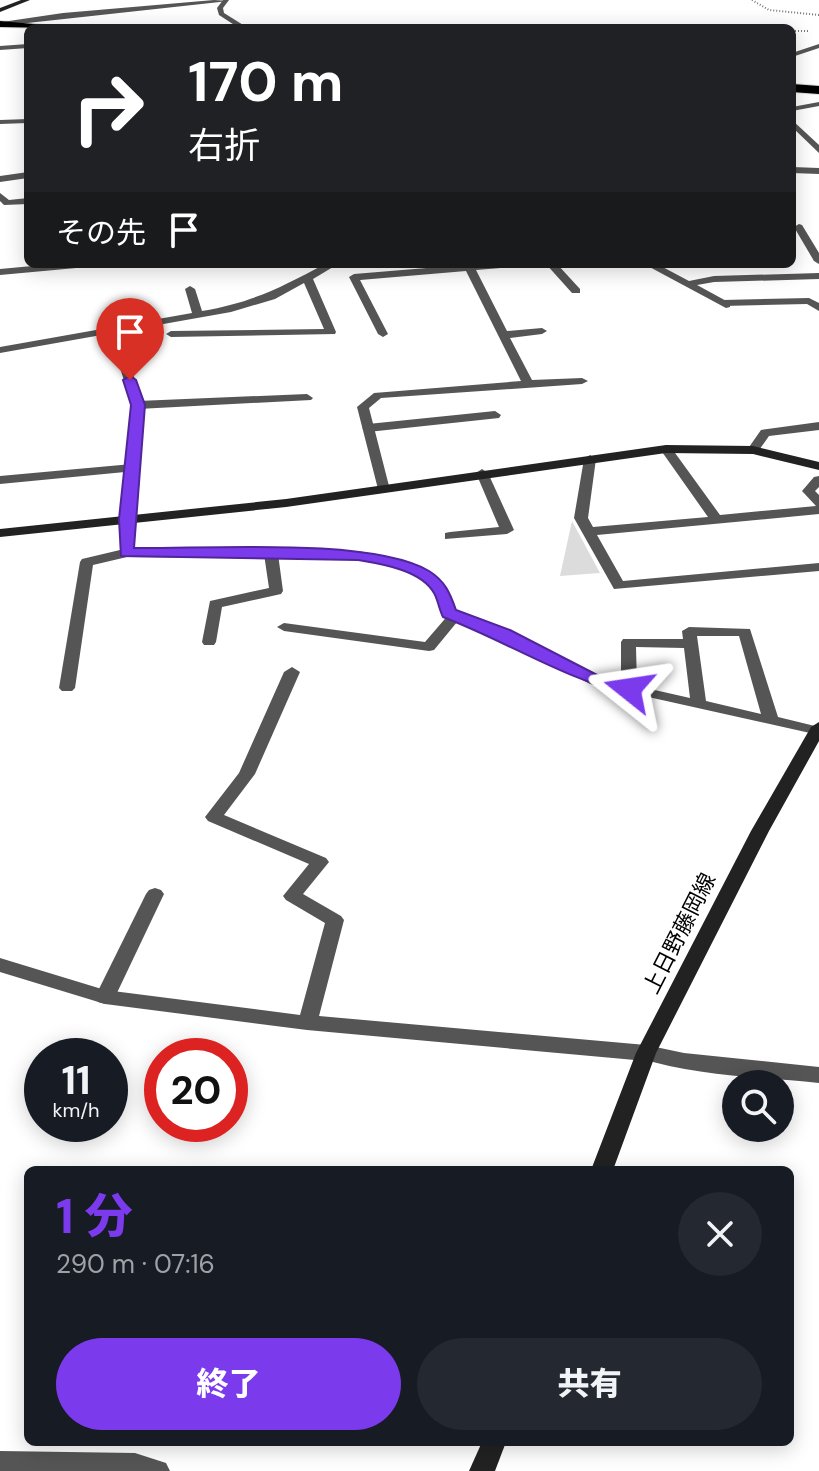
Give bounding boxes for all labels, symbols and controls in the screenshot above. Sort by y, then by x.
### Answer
text: 170 m [188,45,343,118]
icon: right [56,56,160,160]
text: 右折 [188,122,260,169]
icon: arrive [162,208,206,252]
text: その先 [56,213,146,252]
pin [96,298,164,380]
icon: arrive [108,310,152,354]
position arrow [587,647,671,731]
street label: 上日野藤岡線 [637,868,722,999]
speed limit sign: 20 [144,1038,248,1142]
text: 11 [61,1054,91,1106]
map controls [722,1070,794,1142]
button: search [722,1070,794,1142]
text: km/h [52,1097,100,1123]
text: 1 分 [56,1185,133,1248]
button: close [678,1192,762,1276]
text: 290 m · 07:16 [56,1247,215,1281]
button: 終了 [56,1338,401,1430]
button: 共有 [417,1338,762,1430]

